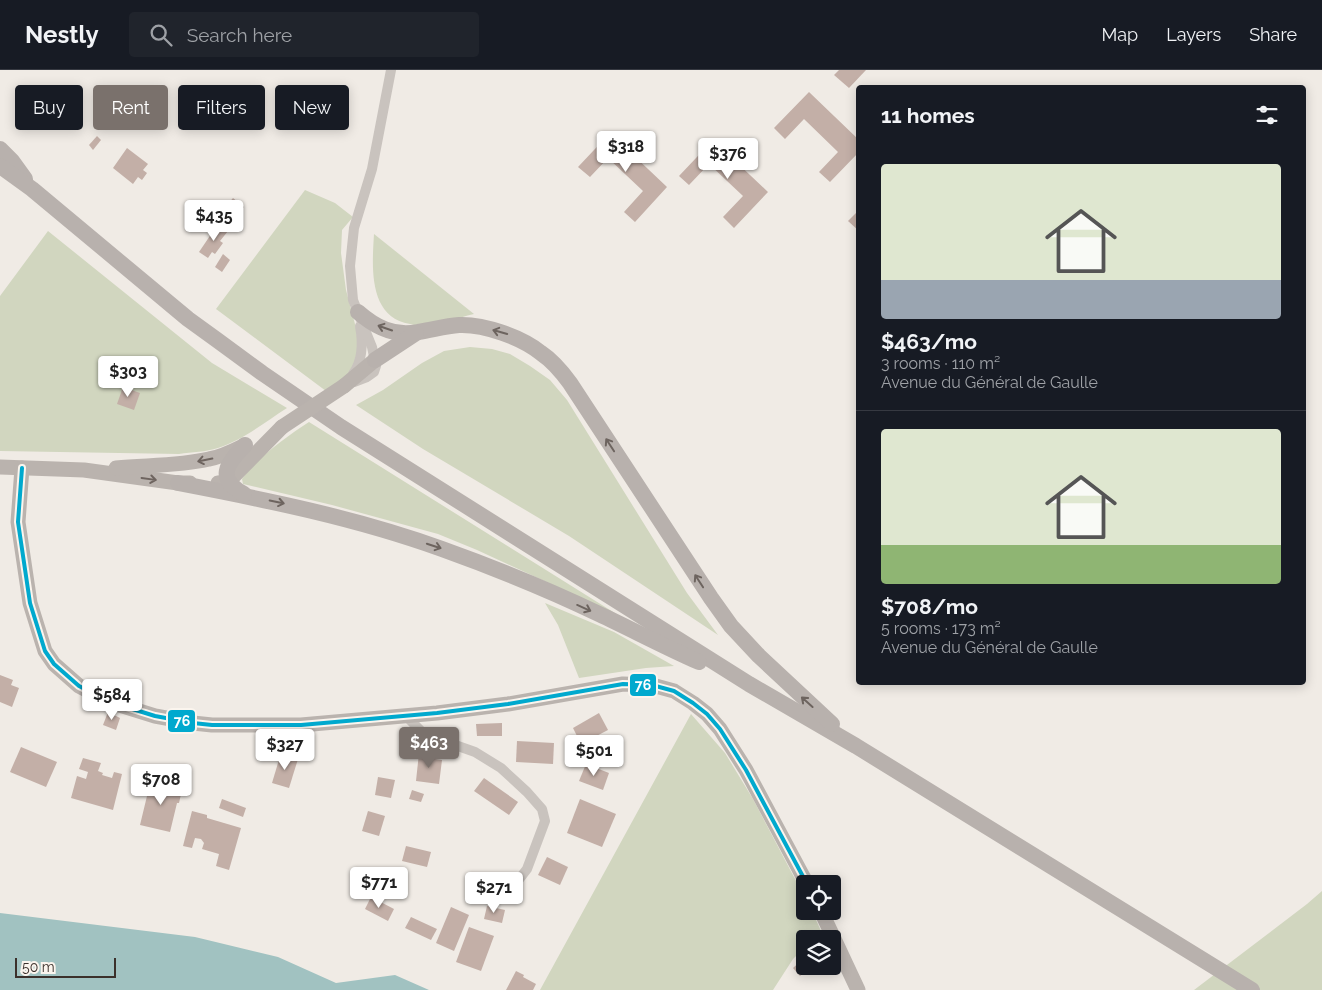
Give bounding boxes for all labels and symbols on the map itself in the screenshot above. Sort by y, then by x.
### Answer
pin: $318 [596,131,656,173]
pin: $376 [698,138,758,180]
pin: $435 [184,200,244,242]
one-way arrow [377,323,393,333]
one-way arrow [492,327,508,337]
pin: $303 [98,356,158,398]
one-way arrow [605,438,616,452]
one-way arrow [198,455,214,465]
one-way arrow [140,474,156,484]
one-way arrow [269,498,285,507]
one-way arrow [426,542,441,551]
one-way arrow [694,574,705,588]
one-way arrow [576,603,591,613]
line badge: 76 [629,673,657,697]
text: 76 [635,677,651,693]
pin: $584 [82,678,142,721]
one-way arrow [801,696,814,707]
line badge: 76 [167,709,196,733]
text: 76 [174,713,190,729]
pin: $463 [399,726,459,769]
pin: $327 [255,728,315,771]
pin: $501 [564,734,624,777]
pin: $708 [131,764,191,806]
pin: $771 [349,866,409,909]
pin: $271 [464,872,524,914]
scale bar [15,955,116,978]

